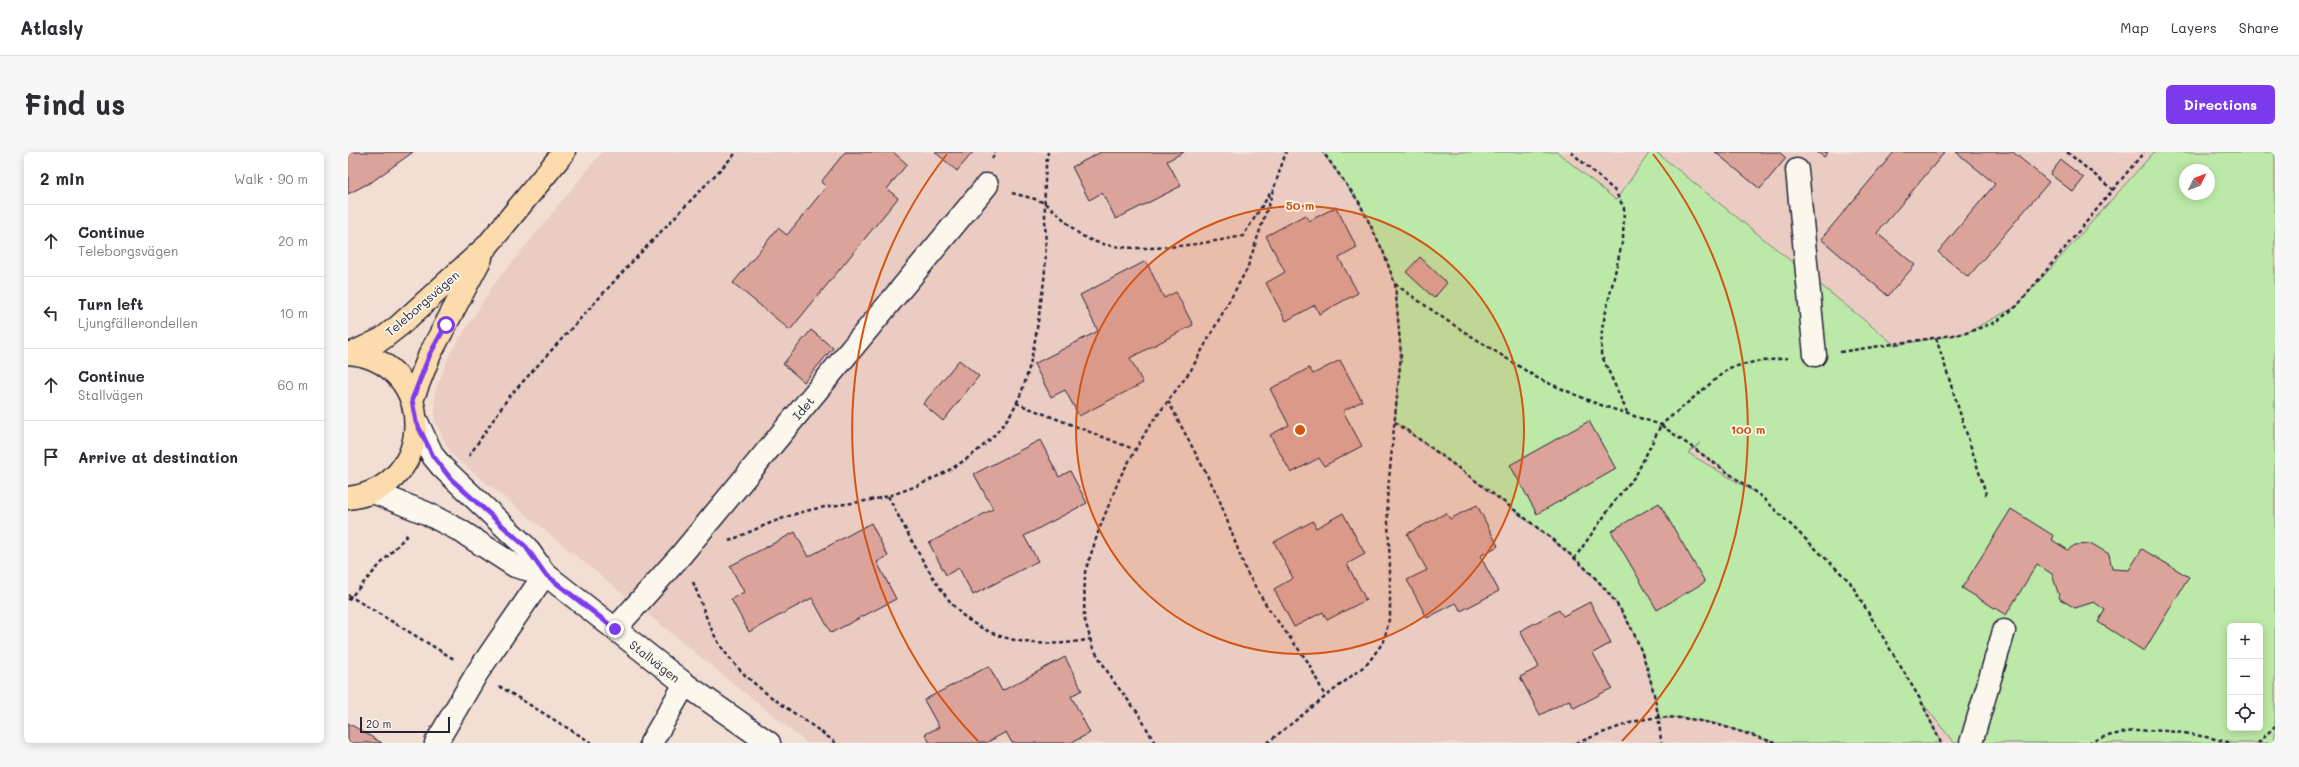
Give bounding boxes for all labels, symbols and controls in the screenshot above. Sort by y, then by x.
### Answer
text: Atlasly [20,15,83,40]
text: Map [2120,18,2149,37]
text: Layers [2171,18,2217,37]
text: Share [2239,18,2279,37]
button: Directions [2166,85,2275,124]
text: Find us [24,86,125,122]
north arrow [2179,164,2215,200]
text: 2 min [40,167,85,189]
text: Walk · 90 m [234,170,308,187]
text: 50 m [1286,197,1314,213]
text: Continue [78,222,145,242]
icon: ahead [40,230,62,252]
text: 20 m [278,232,308,249]
text: Teleborgsvägen [78,242,178,259]
street label: Teleborgsvägen [382,267,462,339]
text: Turn left [78,294,143,314]
icon: left [40,302,62,324]
text: 10 m [280,304,308,321]
text: Ljungfällerondellen [78,314,198,331]
route start [437,316,455,334]
text: Continue [78,366,145,386]
icon: ahead [40,374,62,396]
text: 60 m [278,376,308,393]
text: Stallvägen [78,386,143,403]
street label: Idet [789,393,817,423]
text: 100 m [1731,421,1765,437]
centre of rings [1293,423,1307,437]
icon: arrive [40,446,62,468]
text: Arrive at destination [78,447,238,467]
route end [606,620,624,638]
map controls [2227,623,2263,731]
button: + [2227,623,2263,659]
street label: Stallvägen [626,636,684,686]
button: − [2227,659,2263,695]
button: locate [2227,695,2263,731]
scale bar [360,715,450,734]
text: 20 m [366,716,391,731]

